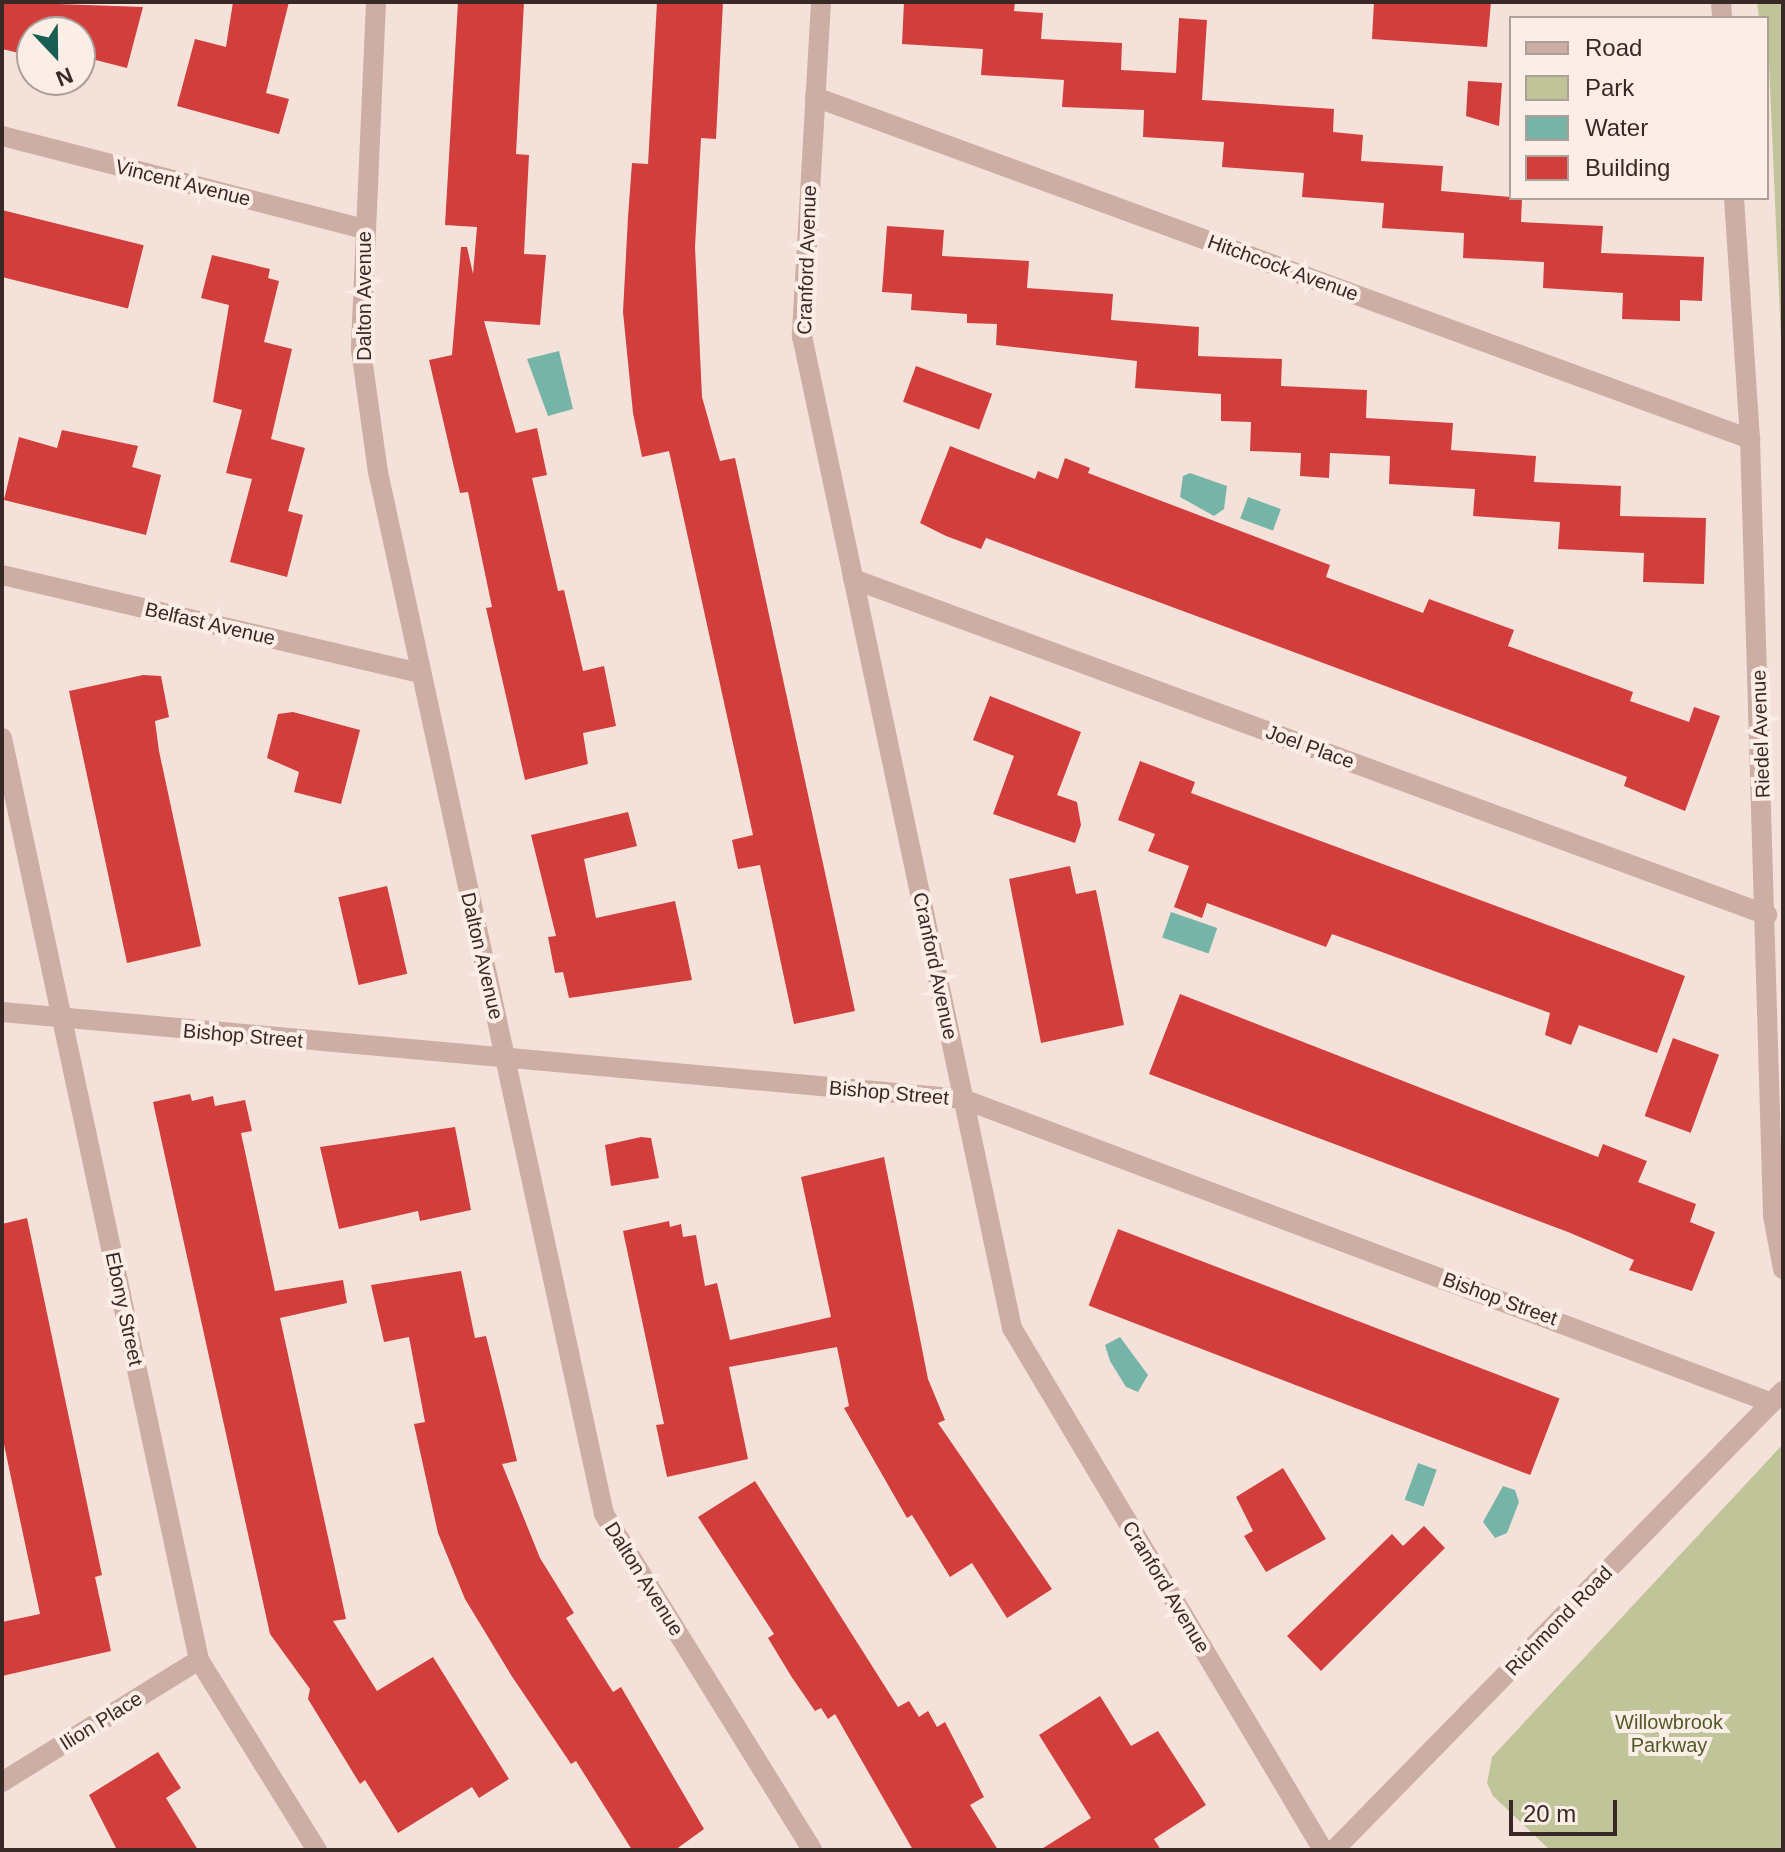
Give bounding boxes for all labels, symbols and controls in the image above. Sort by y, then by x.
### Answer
north arrow [16,16,96,96]
legend [1509,16,1769,200]
text: Road [1585,34,1642,61]
text: N [52,62,76,91]
text: Park [1585,74,1634,101]
text: Water [1585,114,1648,141]
street label: Vincent Avenue [112,154,254,212]
text: Building [1585,154,1670,181]
street label: Cranford Avenue [792,184,822,336]
street label: Hitchcock Avenue [1204,229,1362,307]
street label: Dalton Avenue [352,231,376,361]
street label: Belfast Avenue [142,597,278,651]
street label: Riedel Avenue [1747,669,1775,799]
street label: Joel Place [1263,720,1357,774]
street label: Dalton Avenue [456,890,508,1022]
street label: Cranford Avenue [908,890,962,1042]
street label: Bishop Street [182,1019,304,1053]
street label: Bishop Street [828,1076,950,1110]
street label: Ebony Street [100,1250,148,1368]
street label: Bishop Street [1439,1267,1561,1331]
street label: Cranford Avenue [1117,1516,1215,1658]
street label: Dalton Avenue [599,1517,689,1641]
street label: Richmond Road [1501,1561,1617,1681]
street label: Ilion Place [56,1686,146,1756]
park label: Willowbrook Parkway [1615,1711,1723,1758]
scale bar [1513,1784,1621,1834]
text: 20 m [1523,1800,1576,1827]

